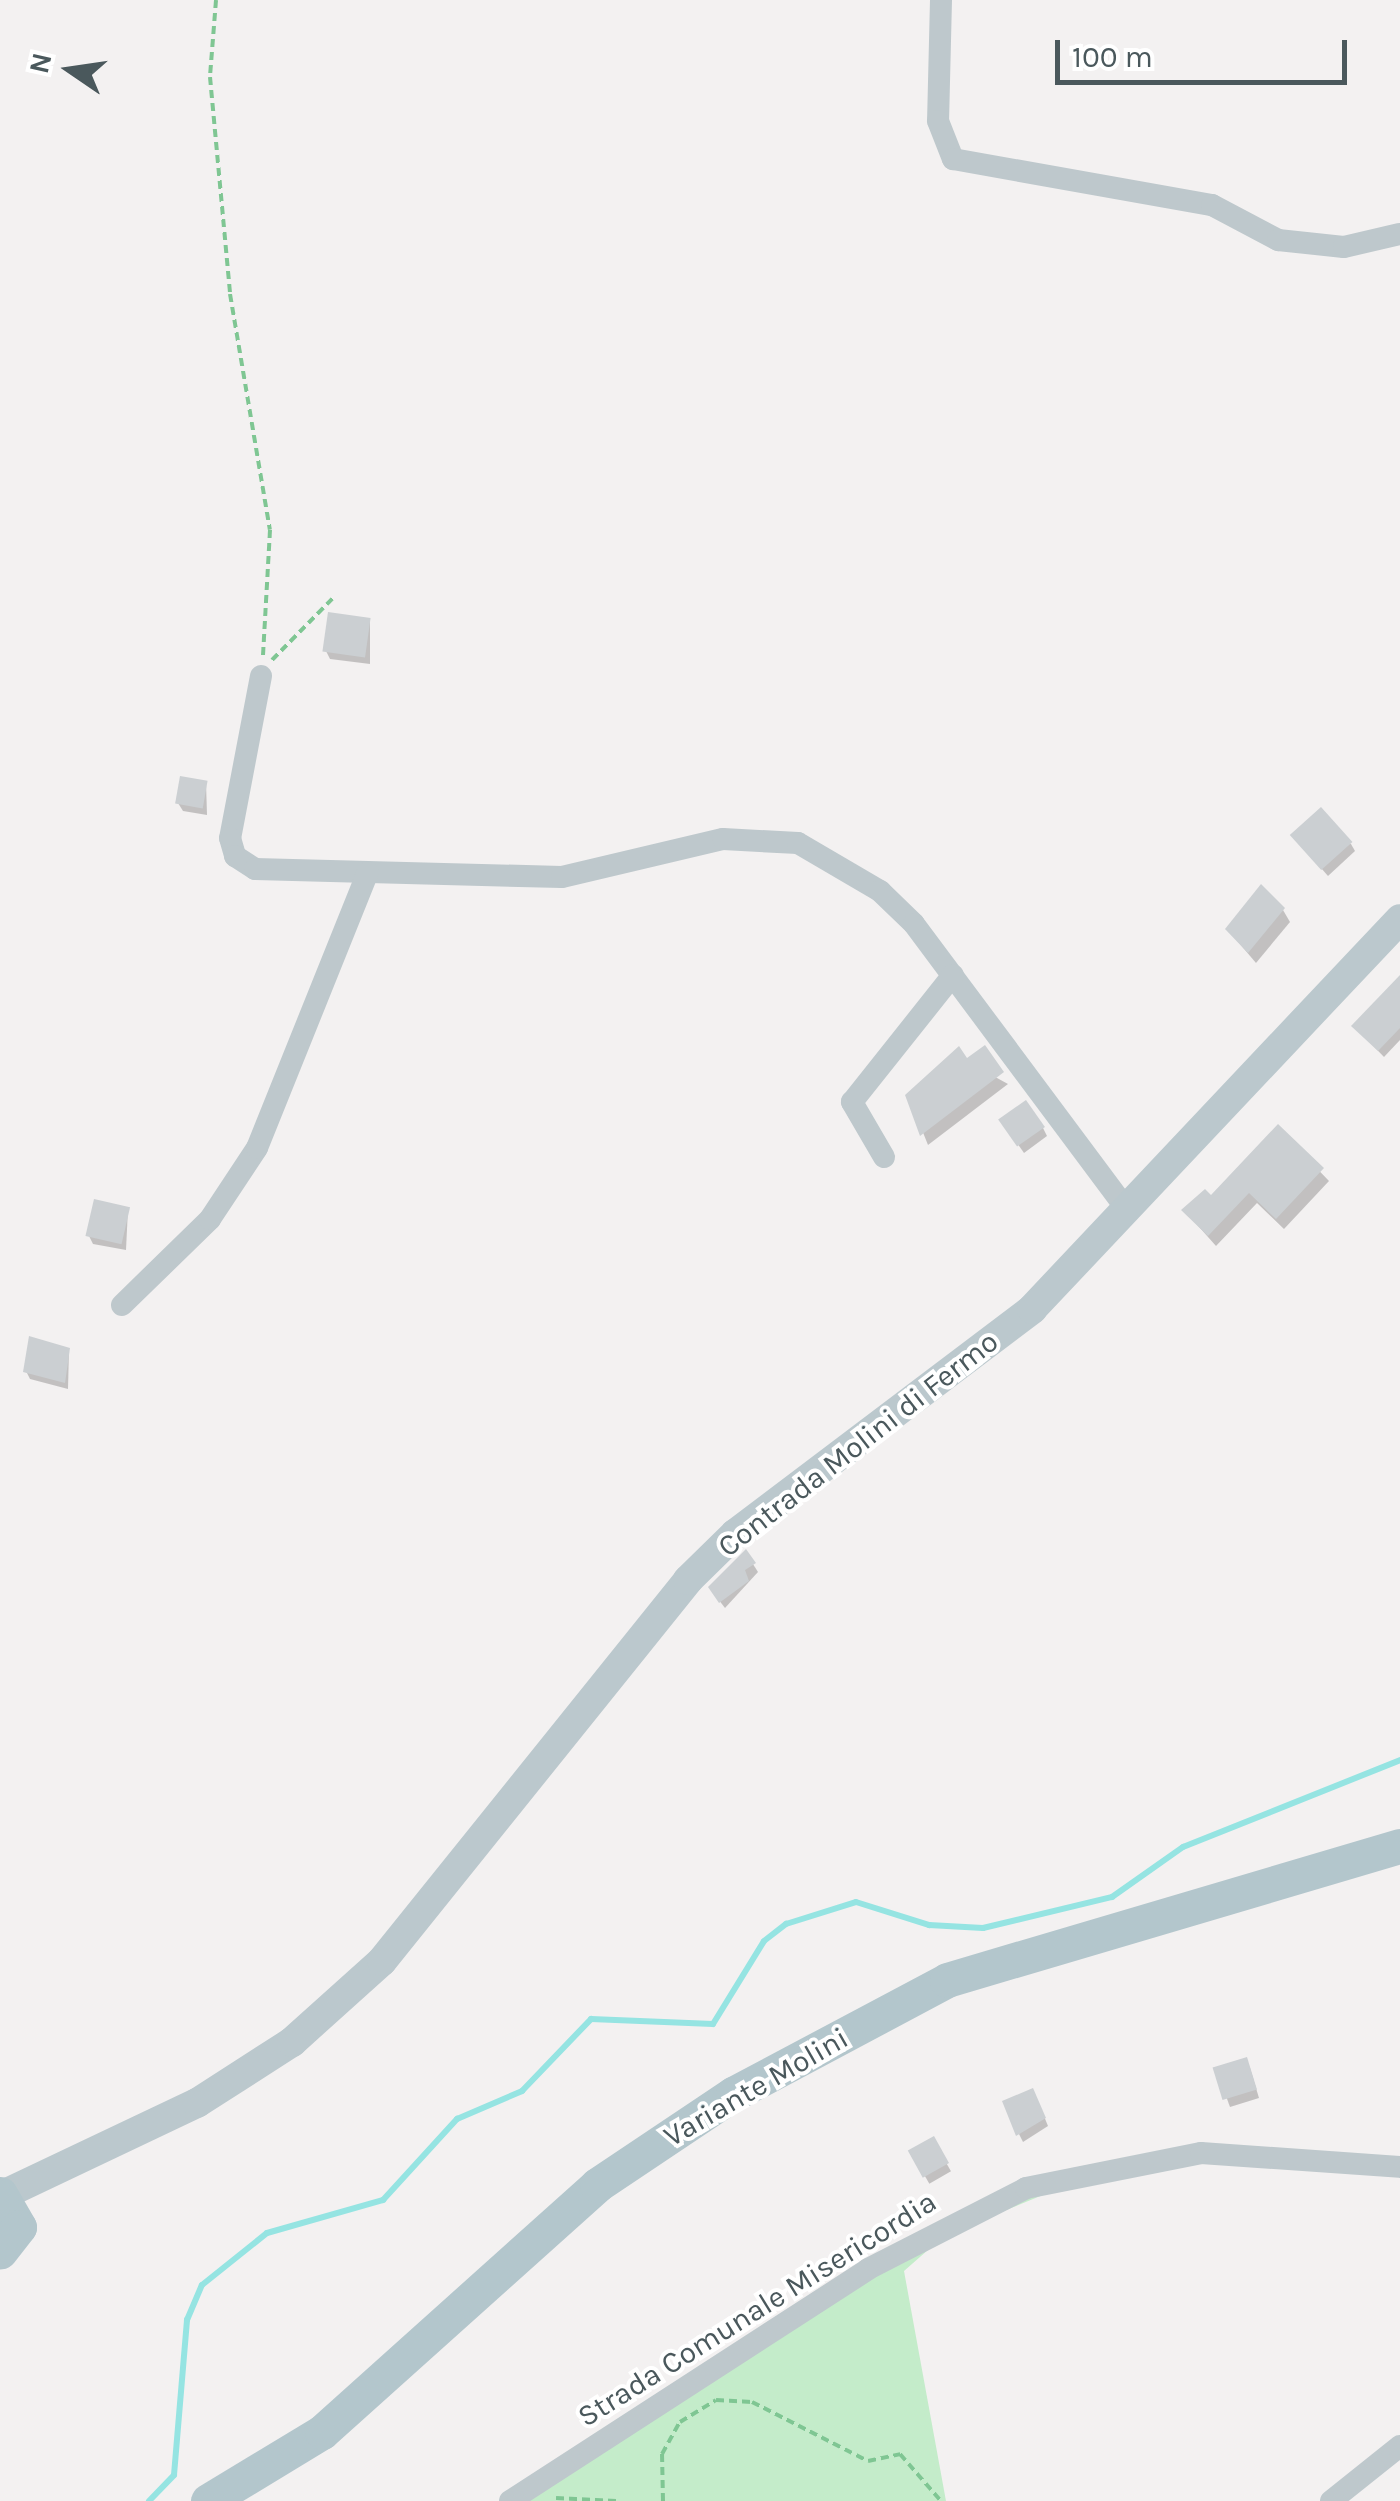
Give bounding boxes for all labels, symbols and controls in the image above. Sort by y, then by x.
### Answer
north arrow [20,20,120,120]
scale bar [1060,20,1352,82]
text: 100 m [1072,39,1153,75]
text: N [22,50,59,77]
street label: Contrada Molini di Fermo [711,1323,1005,1565]
street label: Variante Molini [657,2020,855,2154]
street label: Strada Comunale Misericordia [571,2184,943,2434]

